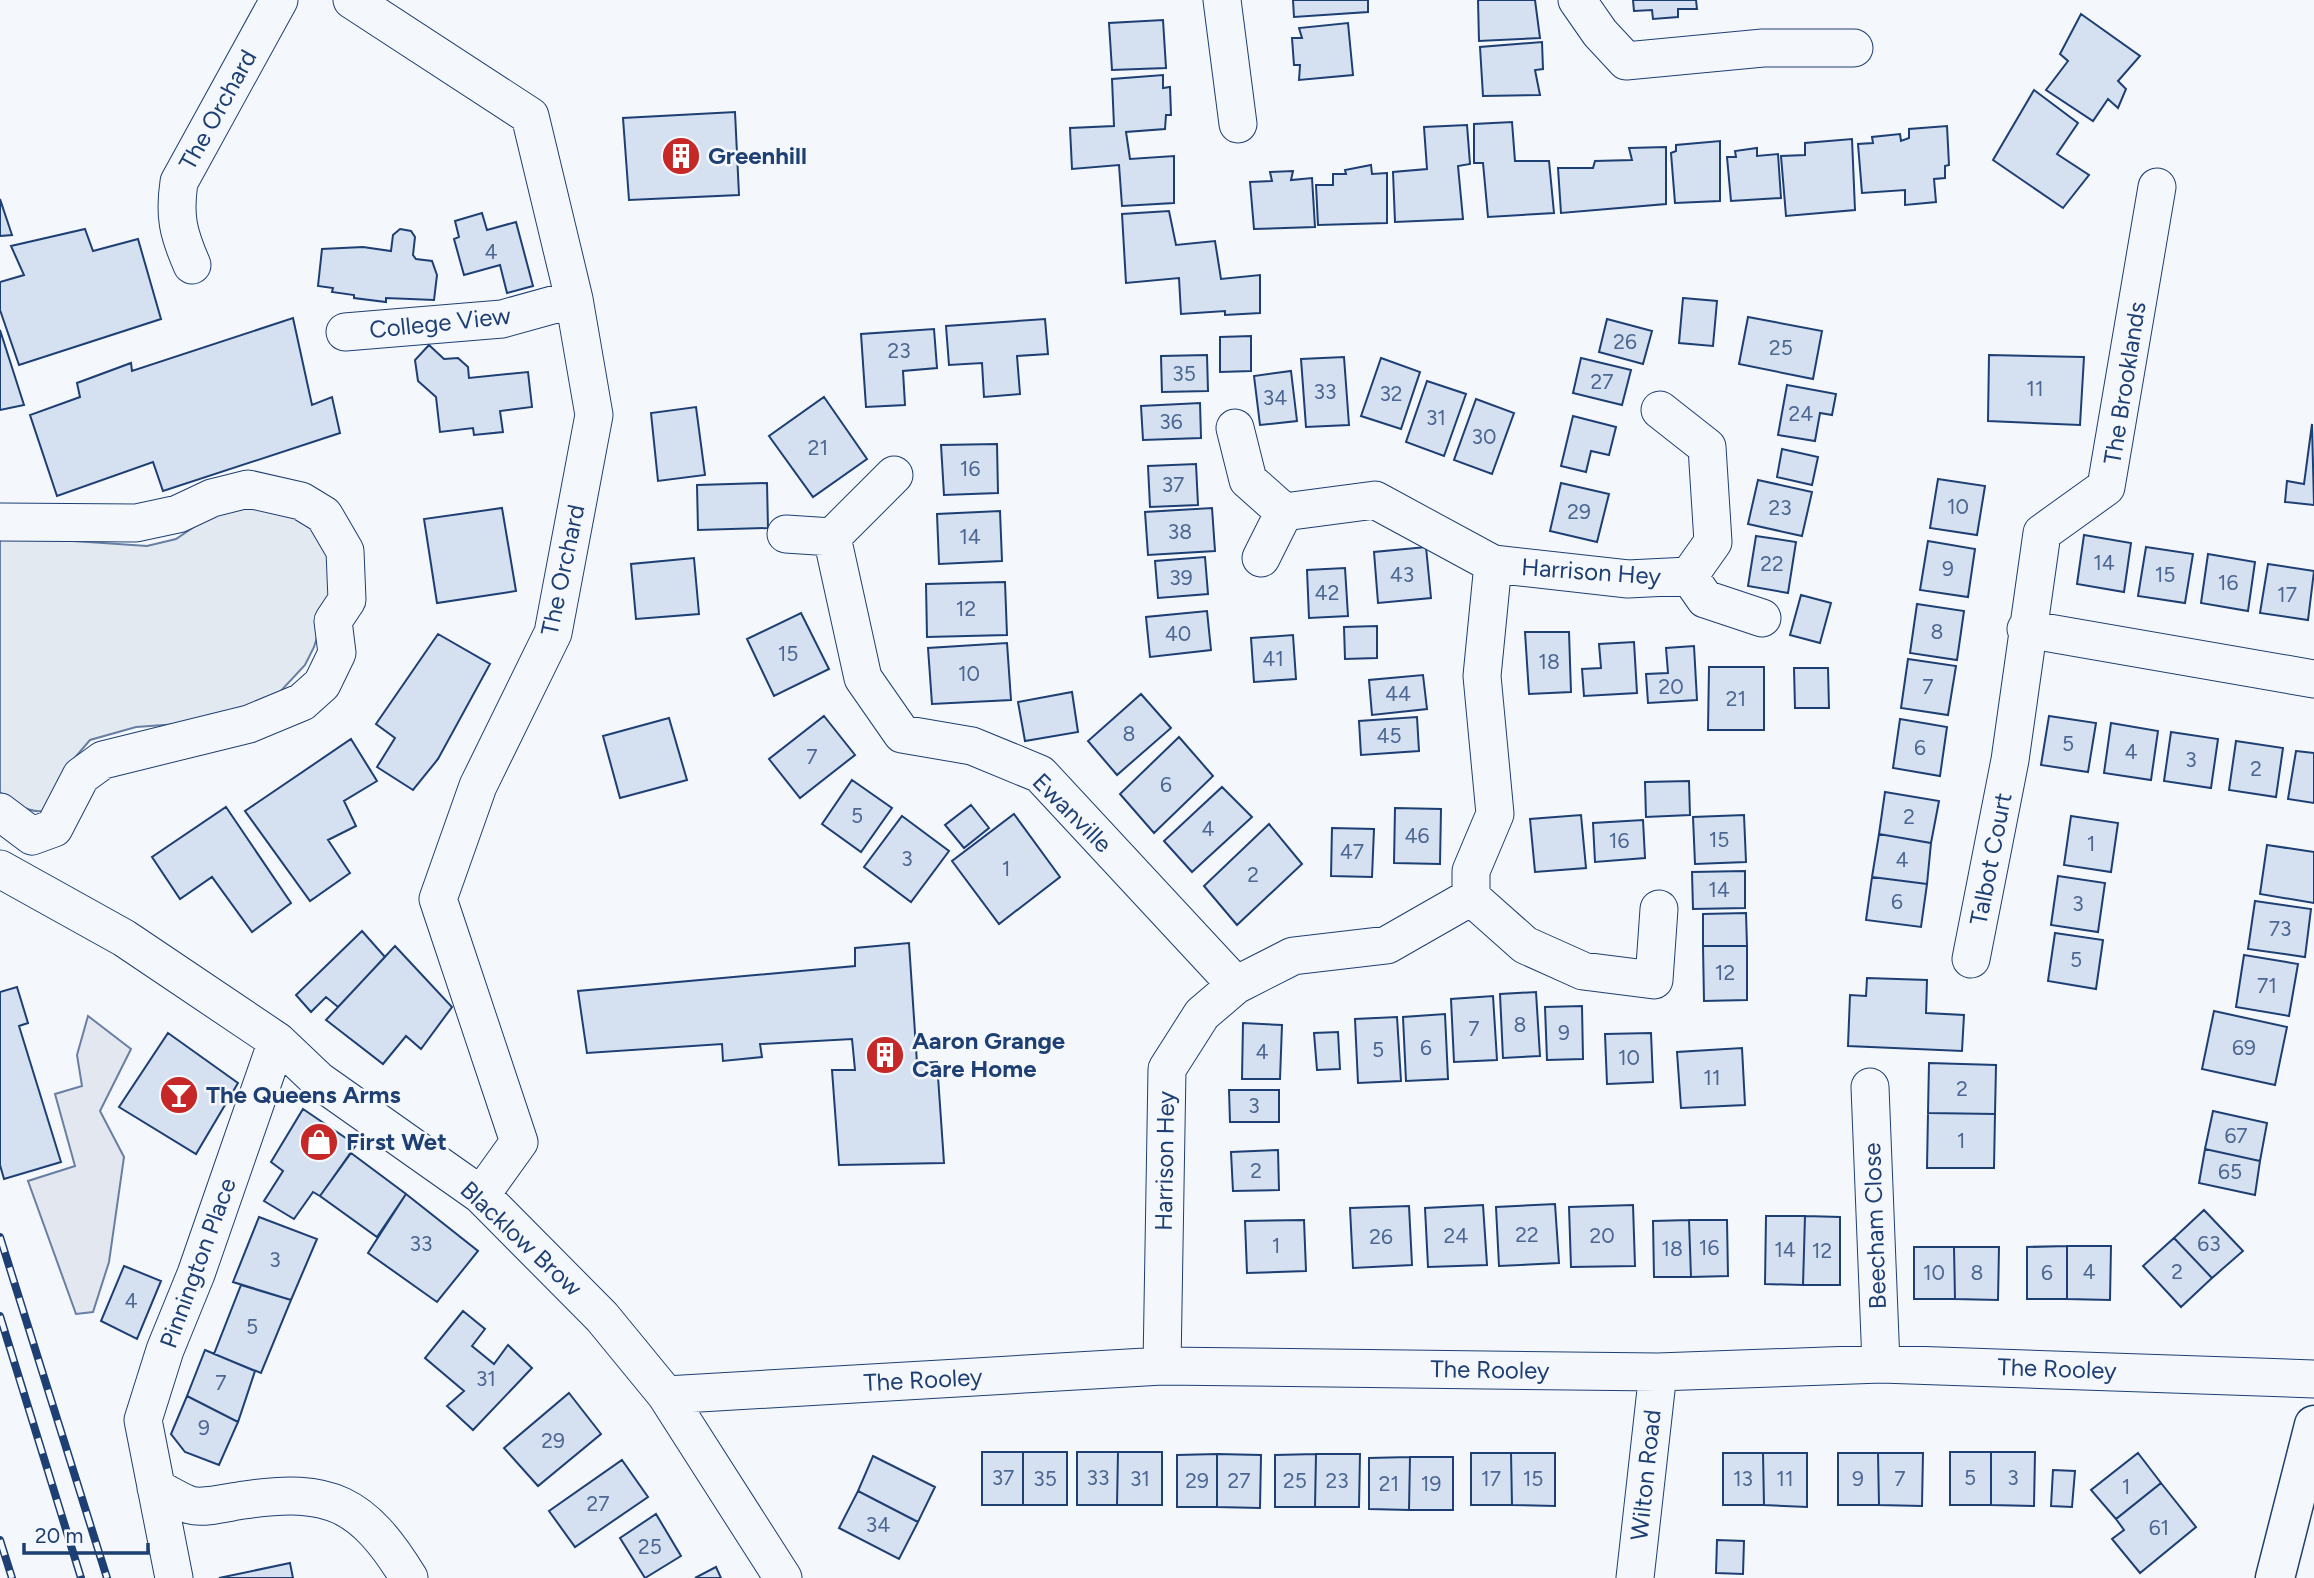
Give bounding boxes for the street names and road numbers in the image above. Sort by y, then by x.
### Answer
street label: The Orchard [173,44,263,175]
street label: The Brooklands [2097,300,2152,466]
street label: College View [368,301,512,344]
street label: The Orchard [534,502,591,638]
street label: Harrison Hey [1520,552,1662,591]
street label: Ewanville [1027,767,1118,858]
street label: Talbot Court [1963,790,2018,927]
street label: Harrison Hey [1149,1090,1180,1231]
street label: Beecham Close [1857,1142,1892,1310]
street label: Pinnington Place [153,1174,242,1352]
street label: Blacklow Brow [455,1175,588,1302]
street label: The Rooley [1997,1352,2117,1385]
street label: The Rooley [1430,1354,1550,1385]
street label: The Rooley [863,1362,984,1397]
street label: Wilton Road [1624,1408,1667,1542]

